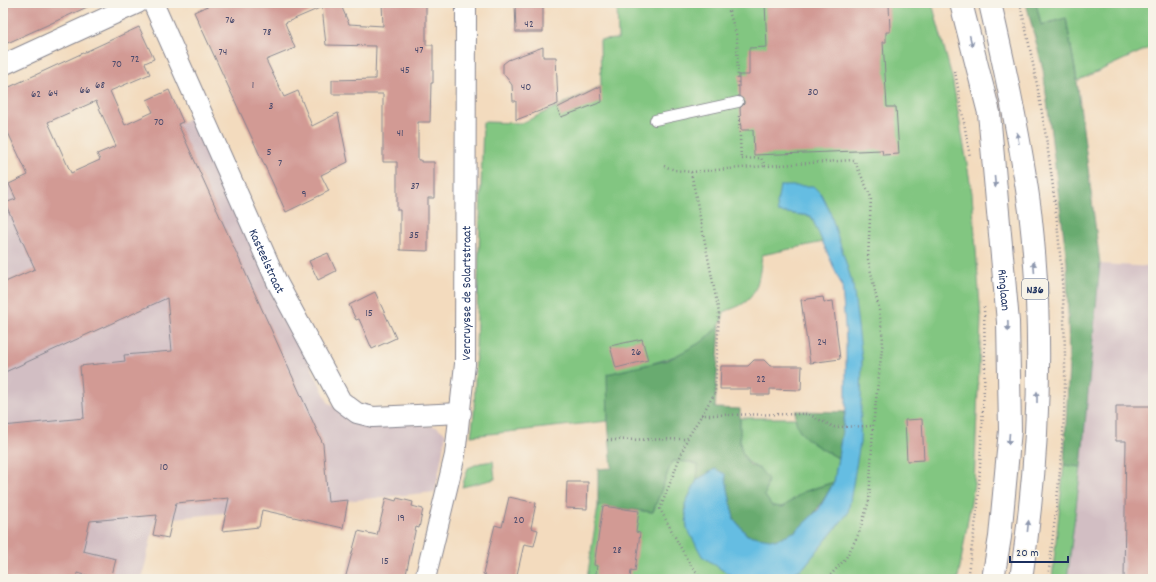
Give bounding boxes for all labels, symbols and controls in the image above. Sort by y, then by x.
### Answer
house number: 76 [225,13,235,29]
house number: 42 [524,17,534,33]
house number: 78 [263,25,271,41]
one-way arrow [968,35,974,47]
house number: 47 [415,43,423,59]
house number: 74 [219,45,227,61]
house number: 72 [130,52,140,68]
house number: 70 [112,57,122,73]
house number: 45 [400,63,410,79]
house number: 68 [95,78,105,94]
house number: 1 [252,78,254,94]
house number: 40 [521,80,531,96]
house number: 66 [80,83,90,99]
house number: 30 [808,85,818,101]
house number: 64 [48,86,58,102]
house number: 62 [31,87,41,103]
house number: 3 [269,99,274,115]
house number: 70 [154,115,164,131]
house number: 41 [397,126,403,142]
one-way arrow [1015,132,1021,144]
house number: 5 [266,145,272,161]
house number: 7 [278,156,282,172]
one-way arrow [992,176,998,188]
house number: 37 [410,179,420,195]
house number: 9 [301,187,307,203]
street label: Kasteelstraat [243,226,289,298]
street label: Vercruysse de Solartstraat [458,226,477,361]
house number: 35 [409,228,419,244]
one-way arrow [1030,261,1037,273]
street label: Ringlaan [991,268,1014,312]
road number: N36 [1022,279,1048,299]
house number: 15 [365,306,373,322]
one-way arrow [1004,320,1011,332]
house number: 24 [817,335,827,351]
house number: 26 [631,345,641,361]
house number: 22 [756,372,766,388]
one-way arrow [1034,390,1040,403]
one-way arrow [1006,433,1012,445]
house number: 10 [160,460,168,476]
house number: 19 [397,511,405,527]
house number: 20 [514,513,524,529]
one-way arrow [1024,520,1031,532]
scale bar [1010,538,1068,564]
house number: 28 [612,543,622,559]
text: 20 m [1016,545,1039,562]
house number: 15 [381,554,389,570]

